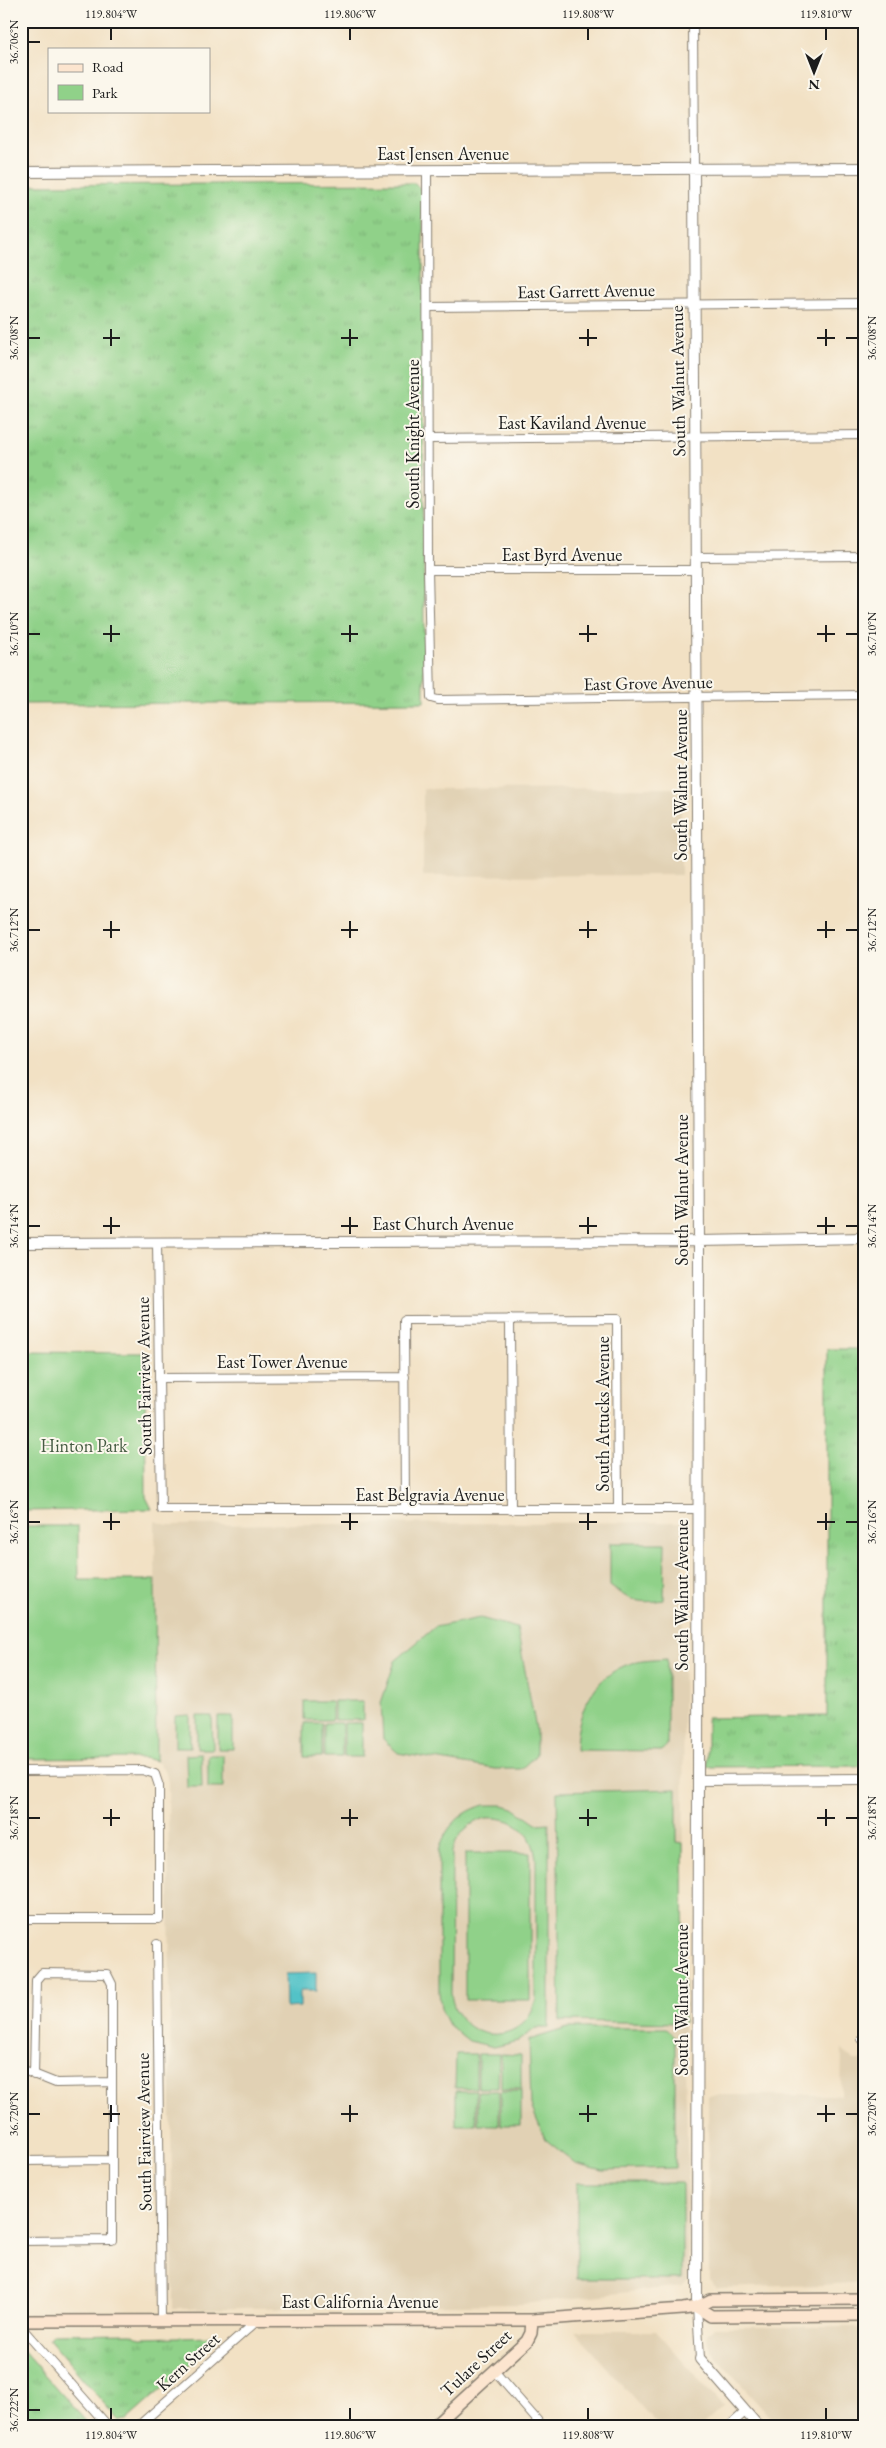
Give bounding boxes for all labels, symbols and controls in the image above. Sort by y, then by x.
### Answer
text: 119.804°W [85,6,138,22]
text: 119.806°W [324,6,377,22]
text: 119.808°W [562,6,615,22]
text: 119.810°W [800,6,853,22]
text: 36.706°N [6,19,22,64]
legend [48,48,210,112]
north arrow [788,48,838,98]
text: Road [92,57,124,76]
text: N [808,76,820,94]
text: Park [92,83,119,102]
street label: East Jensen Avenue [377,142,509,165]
street label: East Garrett Avenue [517,278,655,303]
street label: South Walnut Avenue [665,305,690,457]
text: 36.708°N [6,315,22,360]
text: 36.708°N [864,315,880,360]
street label: South Knight Avenue [401,359,424,509]
street label: East Kaviland Avenue [498,411,646,434]
street label: East Byrd Avenue [502,543,622,566]
text: 36.710°N [6,611,22,656]
text: 36.710°N [864,611,880,656]
street label: East Grove Avenue [583,670,713,695]
street label: South Walnut Avenue [669,709,692,861]
text: 36.712°N [6,907,22,952]
text: 36.712°N [864,907,880,952]
street label: South Walnut Avenue [670,1114,693,1266]
text: 36.714°N [6,1203,22,1248]
text: 36.714°N [864,1203,880,1248]
street label: East Church Avenue [372,1212,514,1235]
street label: South Fairview Avenue [131,1297,156,1455]
street label: South Attucks Avenue [591,1336,614,1492]
street label: East Tower Avenue [217,1350,347,1373]
park label: Hinton Park [41,1434,128,1457]
street label: East Belgravia Avenue [355,1483,505,1506]
text: 36.716°N [6,1499,22,1544]
text: 36.716°N [864,1499,880,1544]
street label: South Walnut Avenue [670,1519,693,1671]
text: 36.718°N [6,1795,22,1840]
text: 36.718°N [864,1795,880,1840]
street label: South Walnut Avenue [670,1924,693,2076]
street label: South Fairview Avenue [131,2053,156,2211]
text: 36.720°N [6,2091,22,2136]
text: 36.720°N [864,2091,880,2136]
street label: East California Avenue [281,2290,439,2313]
street label: Tulare Street [435,2324,516,2401]
street label: Kern Street [151,2327,225,2396]
text: 36.722°N [6,2387,22,2432]
text: 119.804°W [85,2427,138,2443]
text: 119.806°W [324,2427,377,2443]
text: 119.808°W [562,2427,615,2443]
text: 119.810°W [800,2427,853,2443]

